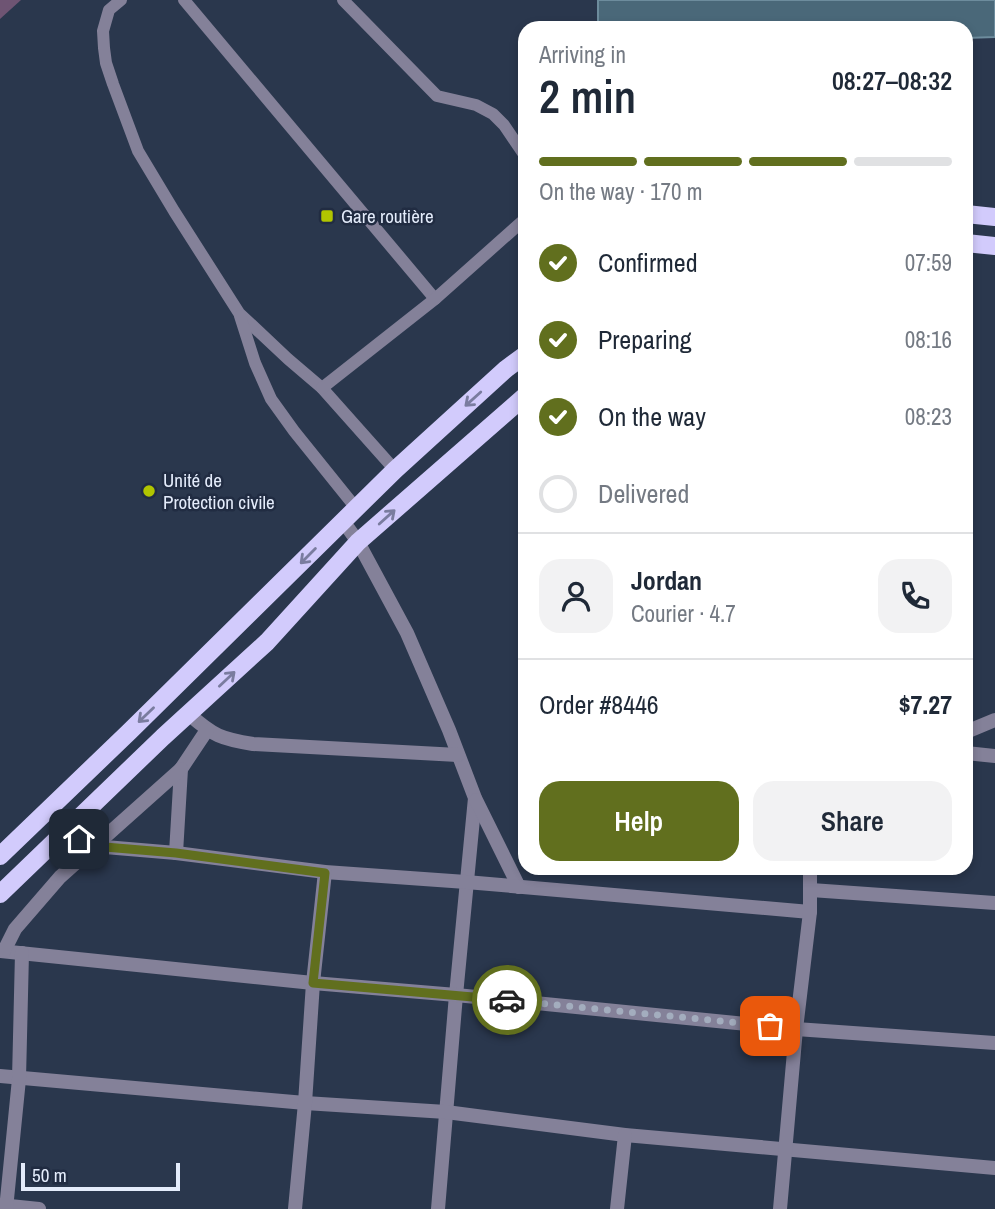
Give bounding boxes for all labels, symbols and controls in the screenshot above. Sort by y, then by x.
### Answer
text: Arriving in [539,39,626,70]
text: 08:27–08:32 [832,63,952,98]
text: 2 min [539,65,636,127]
text: On the way · 170 m [539,176,703,207]
place label: Gare routière [341,203,434,229]
marker: Gare routière [319,208,335,224]
icon: check [539,244,577,282]
text: Confirmed [598,245,698,280]
text: 07:59 [905,247,952,278]
icon: check [539,321,577,359]
text: Preparing [598,322,692,357]
text: 08:16 [905,324,952,355]
one-way arrow [464,391,482,407]
icon: check [539,398,577,436]
text: On the way [598,399,706,434]
text: 08:23 [905,401,952,432]
place label: Unité de Protection civile [163,467,275,515]
text: Delivered [598,476,689,511]
marker: Unité de Protection civile [141,483,157,499]
one-way arrow [378,509,396,525]
one-way arrow [300,547,317,564]
button: person [539,559,613,633]
button: phone [878,559,952,633]
text: Jordan [631,563,702,598]
text: Courier · 4.7 [631,598,736,629]
one-way arrow [218,670,235,687]
text: Order #8446 [539,687,659,722]
text: $7.27 [899,687,952,722]
one-way arrow [138,707,155,724]
button: Help [539,781,739,861]
button: Share [753,781,952,861]
pin [49,809,109,869]
icon: home [60,820,98,858]
courier [472,965,542,1035]
icon: car [488,981,526,1019]
pin [740,996,800,1056]
icon: bag [751,1007,789,1045]
scale bar [21,1160,180,1192]
text: 50 m [32,1162,67,1188]

